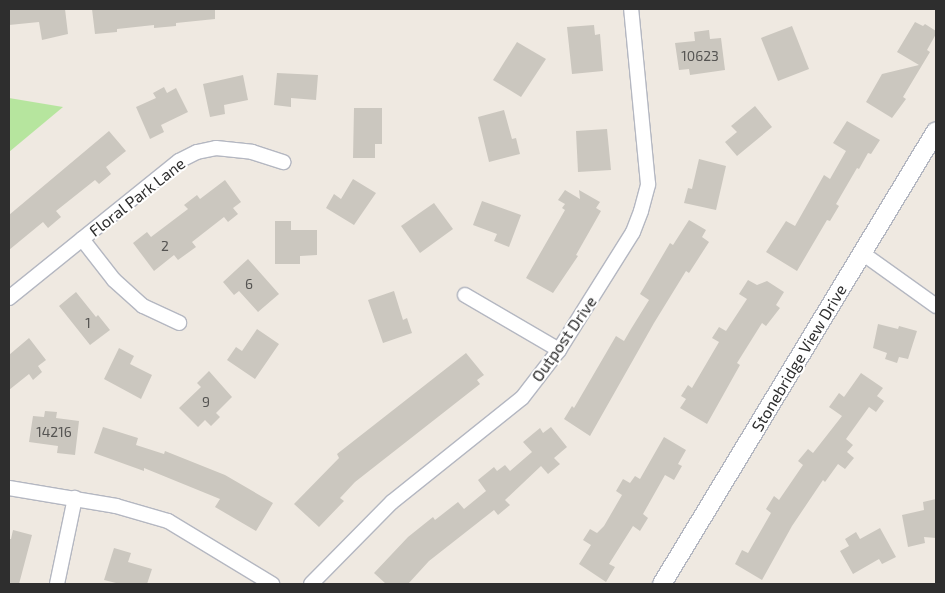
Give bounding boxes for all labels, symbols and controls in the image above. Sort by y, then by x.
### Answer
house number: 10623 [681,48,719,64]
street label: Floral Park Lane [85,153,189,241]
house number: 2 [161,238,169,254]
house number: 6 [245,276,253,292]
street label: Stonebridge View Drive [747,281,851,435]
street label: Outpost Drive [527,293,601,385]
house number: 1 [85,315,91,331]
house number: 9 [202,394,210,410]
house number: 14216 [36,424,72,440]

